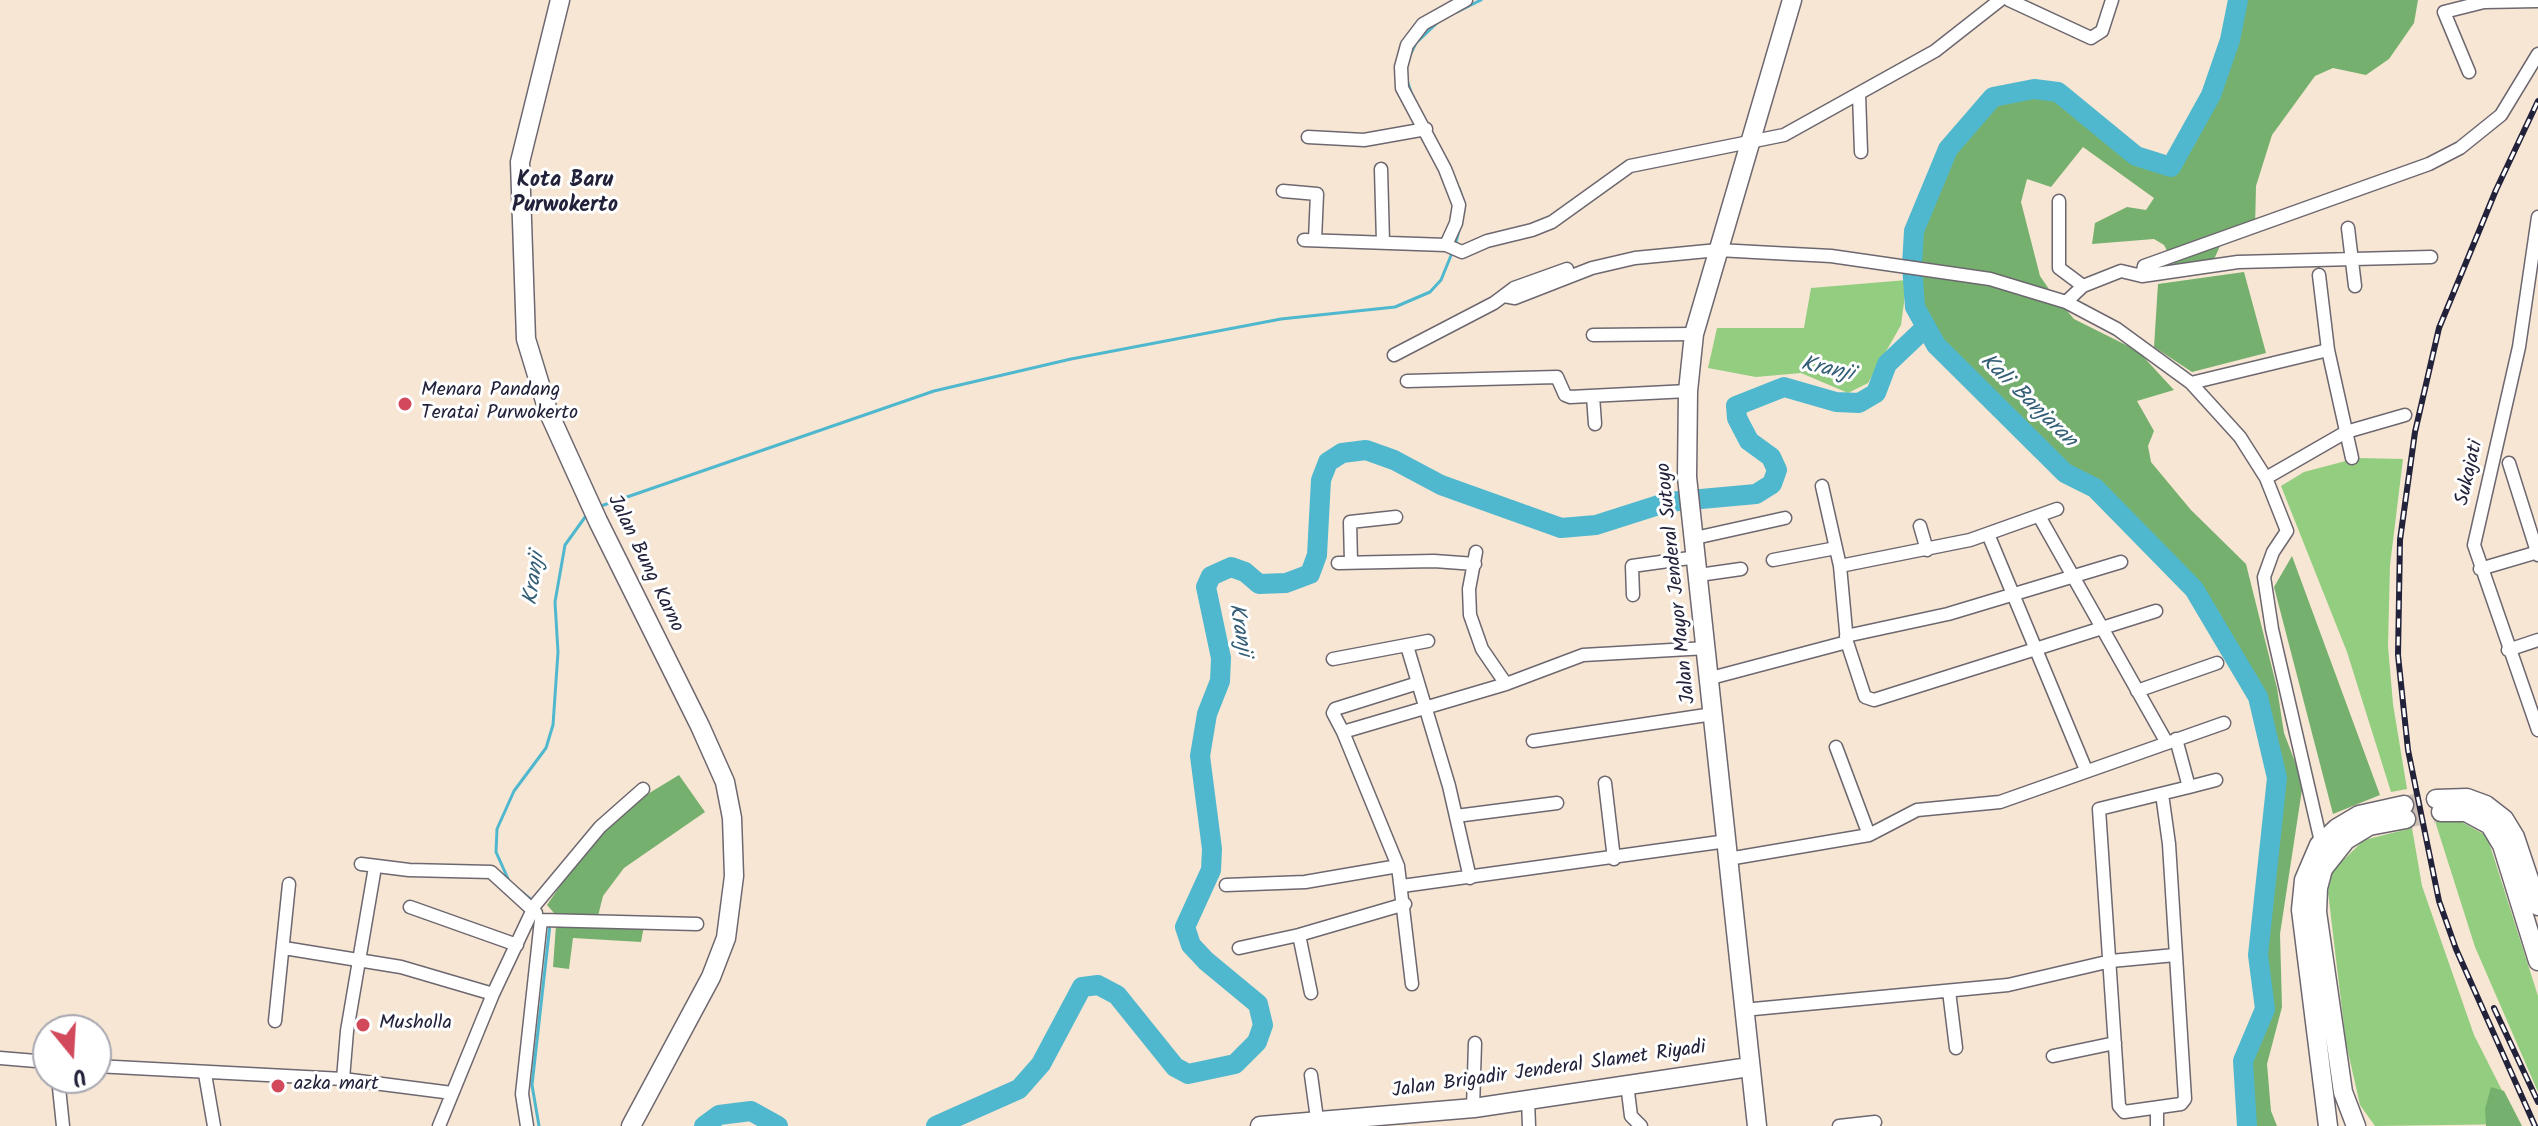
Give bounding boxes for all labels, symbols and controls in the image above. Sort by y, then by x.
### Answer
district label: Kota Baru Purwokerto [512,169,618,220]
water label: Kali Banjaran [1973,349,2081,455]
water label: Kranji [1798,353,1856,389]
place label: Menara Pandang Teratai Purwokerto [421,380,578,427]
marker: Menara Pandang Teratai Purwokerto [396,395,414,413]
street label: Sukajati [2452,438,2490,508]
street label: Jalan Mayor Jenderal Sutoyo [1653,461,1703,705]
street label: Jalan Bung Karno [600,491,688,637]
water label: Kranji [519,551,553,607]
water label: Kranji [1220,602,1256,658]
place label: Musholla [379,1013,452,1037]
north arrow [32,1014,112,1094]
marker: Musholla [354,1016,372,1034]
street label: Jalan Brigadir Jenderal Slamet Riyadi [1391,1037,1707,1105]
text: U [67,1057,91,1094]
place label: azka mart [294,1074,379,1098]
marker: azka mart [269,1077,287,1095]

